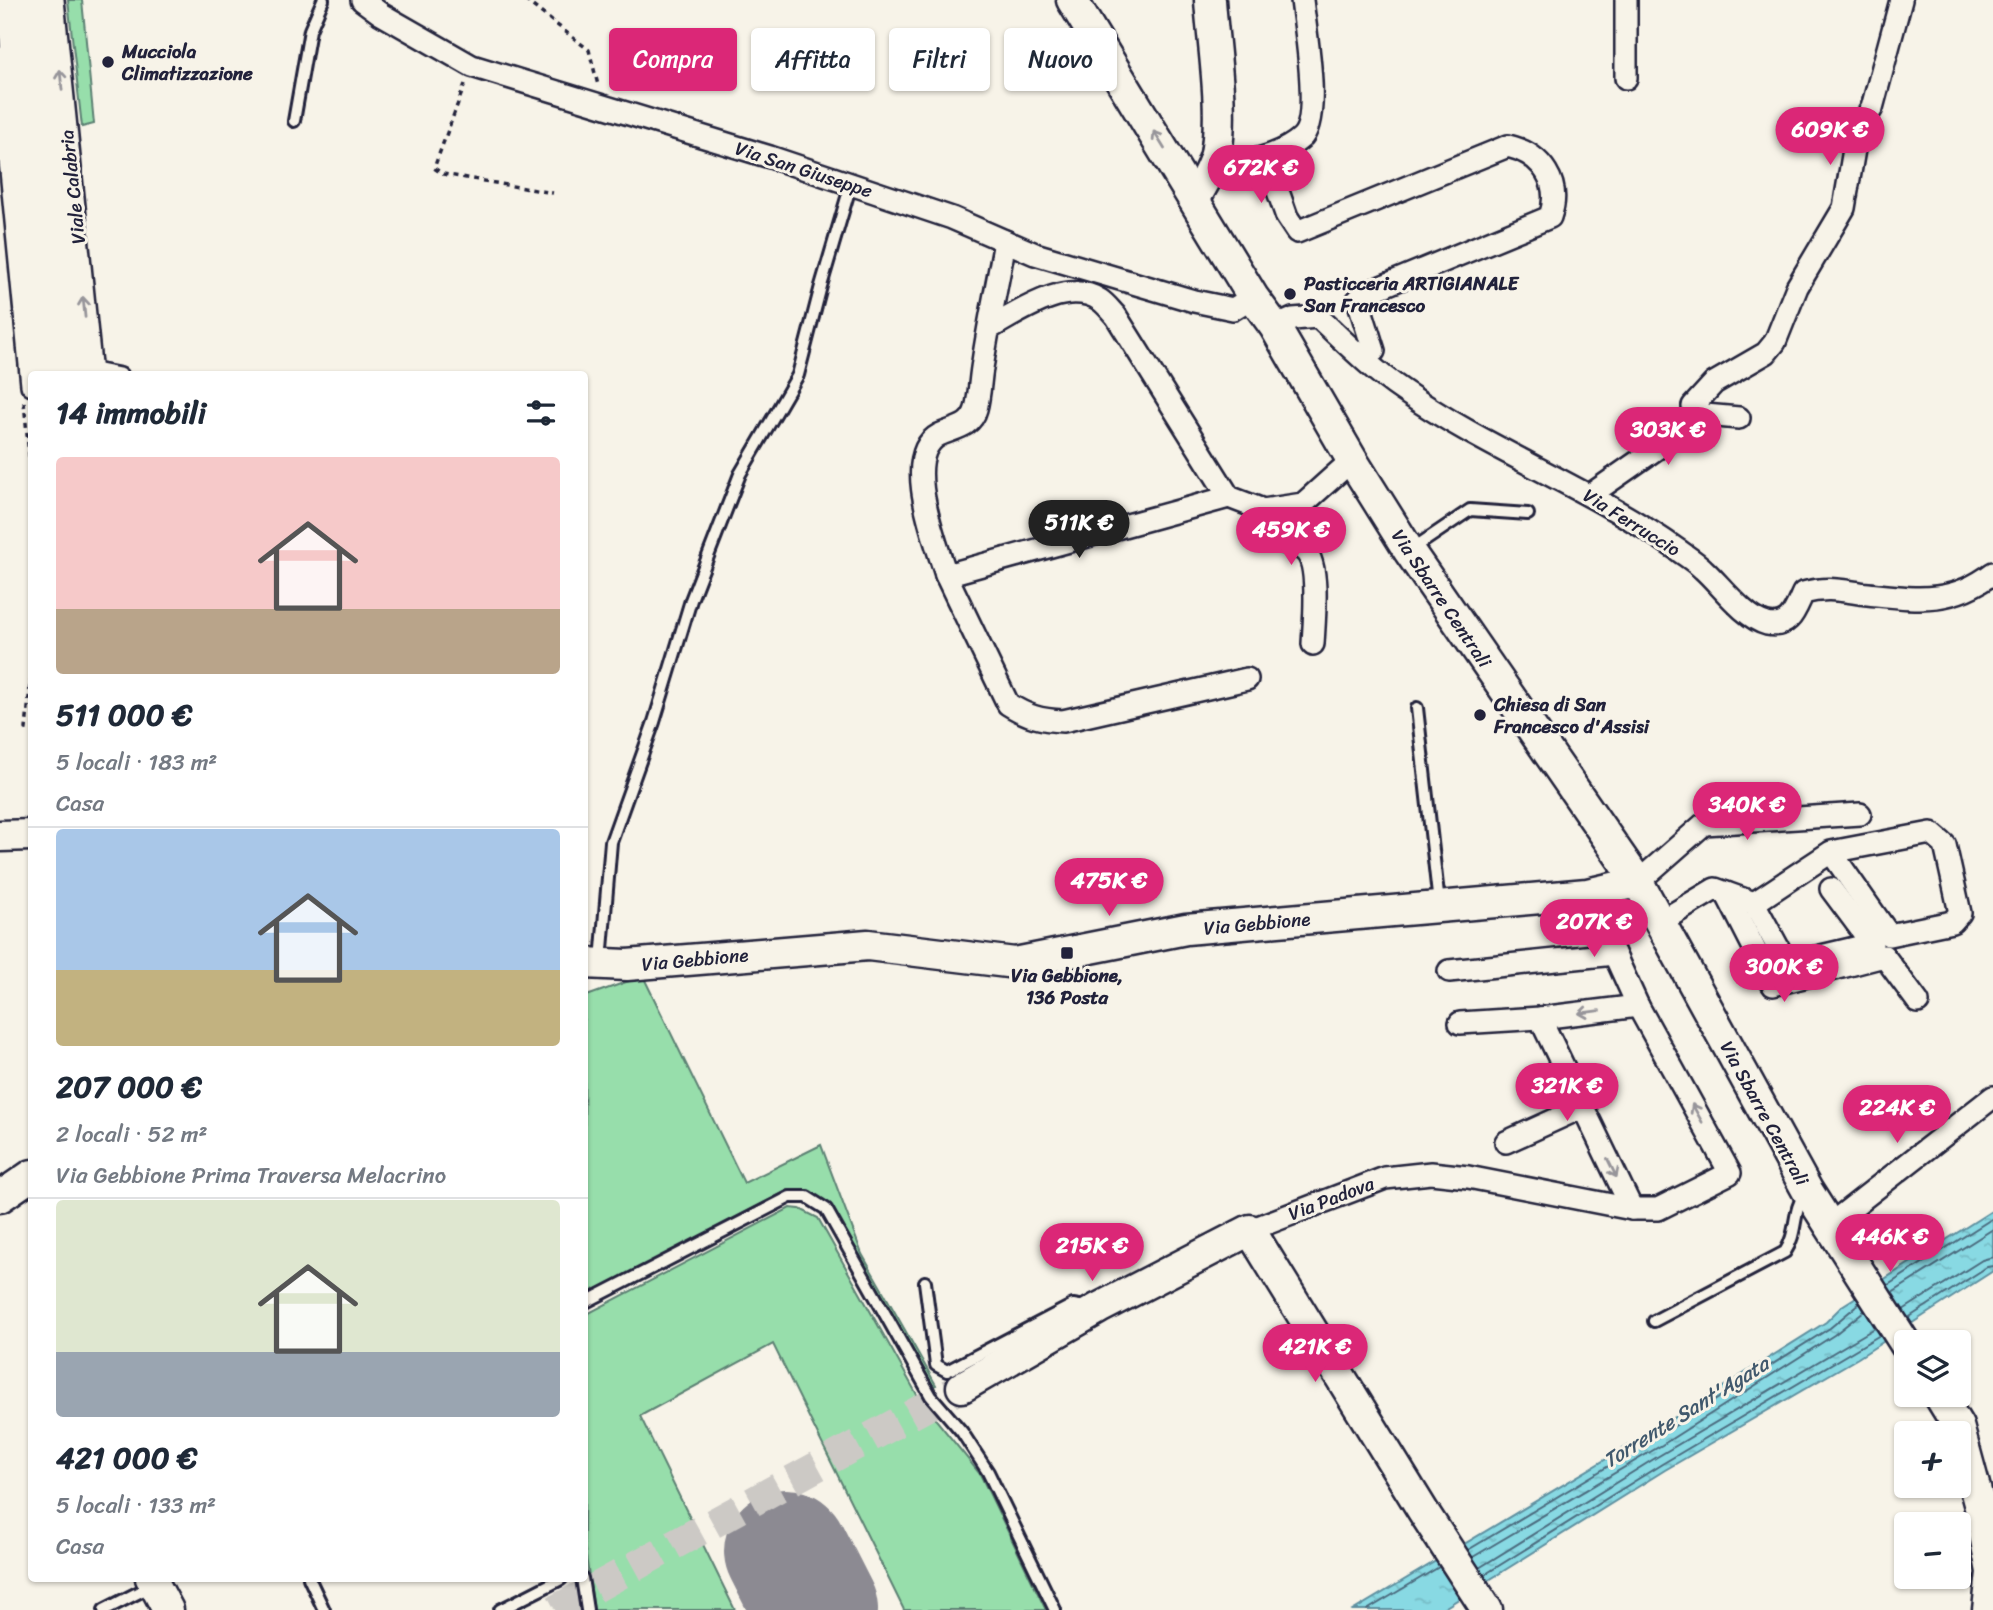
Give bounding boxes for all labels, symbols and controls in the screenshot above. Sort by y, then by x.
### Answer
chip: Compra [609,28,737,91]
chip: Affitta [751,28,875,91]
chip: Filtri [889,28,990,91]
chip: Nuovo [1004,28,1117,91]
place label: Mucciola Climatizzazione [121,35,253,90]
marker: Mucciola Climatizzazione [100,54,116,70]
one-way arrow [54,69,67,92]
pin: 609K € [1773,108,1887,167]
text: 609K € [1792,109,1868,150]
street label: Viale Calabria [50,128,95,246]
one-way arrow [1152,131,1166,151]
street label: Via San Giuseppe [731,132,877,207]
pin: 672K € [1204,146,1318,205]
text: 672K € [1224,147,1298,188]
place label: Pasticceria ARTIGIANALE San Francesco [1303,267,1519,322]
marker: Pasticceria ARTIGIANALE San Francesco [1282,286,1298,302]
one-way arrow [78,296,91,318]
text: 14 immobili [56,386,206,440]
icon: filters [522,394,560,432]
pin: 303K € [1611,407,1725,467]
text: 303K € [1630,409,1706,450]
street label: Via Ferruccio [1576,479,1687,566]
pin: 511K € [1022,500,1136,560]
text: 511K € [1044,502,1114,543]
icon: home [245,503,371,629]
pin: 459K € [1234,508,1348,567]
text: 459K € [1252,509,1330,550]
street label: Via Sbarre Centrali [1383,522,1501,675]
text: 511 000 € [56,688,192,742]
place label: Chiesa di San Francesco d'Assisi [1493,688,1651,743]
marker: Chiesa di San Francesco d'Assisi [1472,707,1488,723]
text: 5 locali · 183 m² [56,742,217,783]
pin: 340K € [1690,782,1804,842]
text: Casa [56,783,104,824]
text: 340K € [1709,784,1785,825]
pin: 475K € [1052,858,1166,918]
text: 475K € [1071,860,1147,901]
icon: home [245,875,371,1001]
pin: 207K € [1537,900,1651,959]
text: 207K € [1556,901,1632,942]
street label: Via Gebbione [1202,902,1312,945]
street label: Via Gebbione [640,938,750,981]
pin: 300K € [1727,944,1841,1004]
marker: Via Gebbione, 136 Posta [1059,945,1075,961]
text: 300K € [1746,946,1822,987]
place label: Via Gebbione, 136 Posta [1011,959,1123,1014]
one-way arrow [1578,1005,1601,1018]
street label: Via Sbarre Centrali [1711,1035,1818,1192]
text: 207 000 € [56,1060,202,1114]
pin: 321K € [1510,1064,1624,1123]
text: 321K € [1531,1065,1603,1106]
pin: 224K € [1840,1086,1954,1145]
text: 224K € [1859,1087,1935,1128]
one-way arrow [1690,1103,1704,1123]
text: 2 locali · 52 m² [56,1114,208,1155]
text: Via Gebbione Prima Traversa Melacrino [56,1155,446,1196]
one-way arrow [1606,1157,1619,1178]
street label: Via Padova [1283,1167,1379,1230]
pin: 446K € [1833,1214,1947,1274]
text: 446K € [1851,1216,1929,1257]
pin: 215K € [1035,1224,1149,1283]
text: 215K € [1056,1225,1128,1266]
icon: home [245,1246,371,1372]
pin: 421K € [1258,1324,1372,1384]
text: 421K € [1279,1326,1351,1367]
map controls [1894,1330,1971,1589]
button: layers [1894,1330,1971,1407]
water label: Torrente Sant'Agata [1595,1344,1779,1479]
button: + [1894,1421,1971,1498]
text: 421 000 € [56,1431,197,1485]
text: 5 locali · 133 m² [56,1485,216,1526]
button: − [1894,1512,1971,1589]
text: Casa [56,1526,104,1567]

